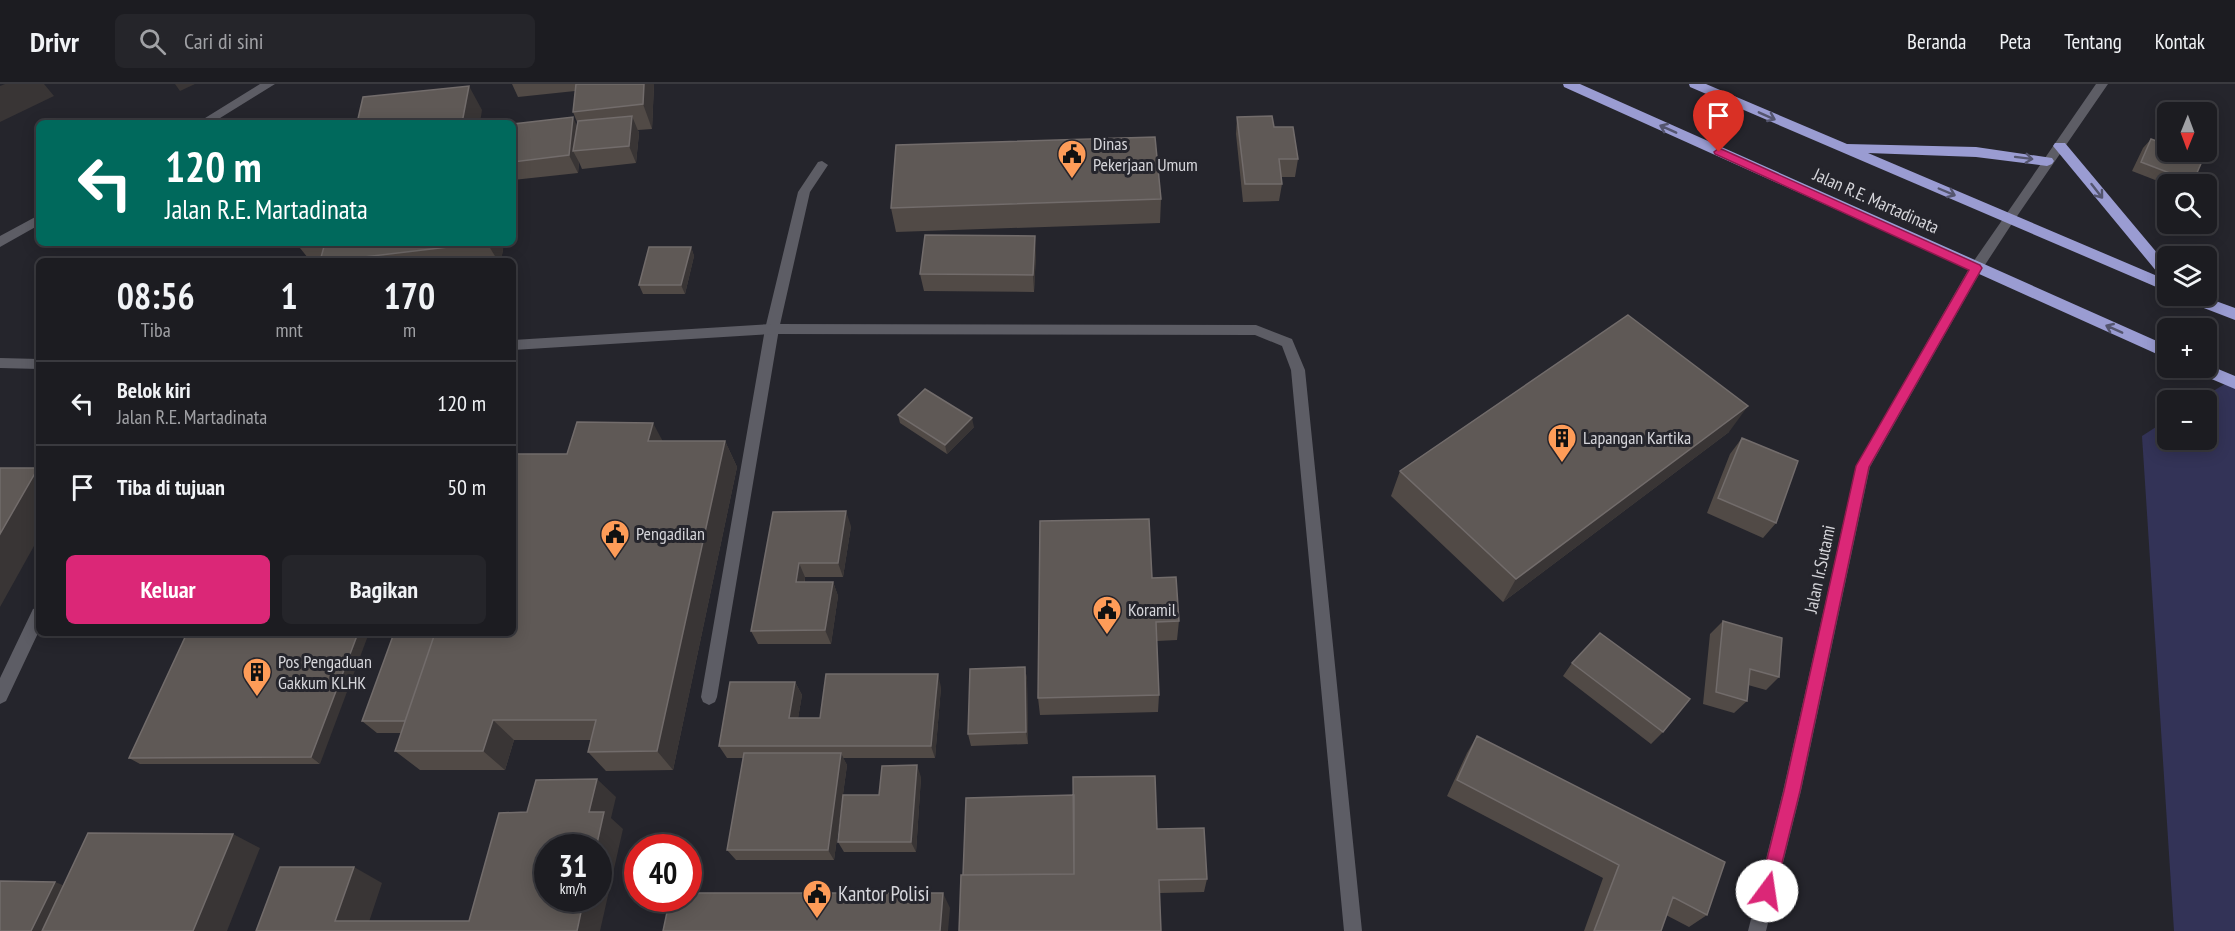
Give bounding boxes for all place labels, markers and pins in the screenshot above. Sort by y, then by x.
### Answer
pin [1693,90,1744,152]
place label: Dinas Pekerjaan Umum [1093,132,1198,176]
public building icon: Dinas Pekerjaan Umum [1056,138,1088,180]
building icon: Lapangan Kartika [1546,422,1578,464]
place label: Lapangan Kartika [1583,426,1691,449]
public building icon: Pengadilan [599,518,631,560]
place label: Pengadilan [636,522,705,545]
public building icon: Koramil [1091,594,1123,636]
place label: Koramil [1128,598,1177,621]
place label: Pos Pengaduan Gakkum KLHK [278,650,372,694]
building icon: Pos Pengaduan Gakkum KLHK [241,656,273,698]
public building icon: Kantor Polisi [801,878,833,920]
place label: Kantor Polisi [838,880,929,907]

